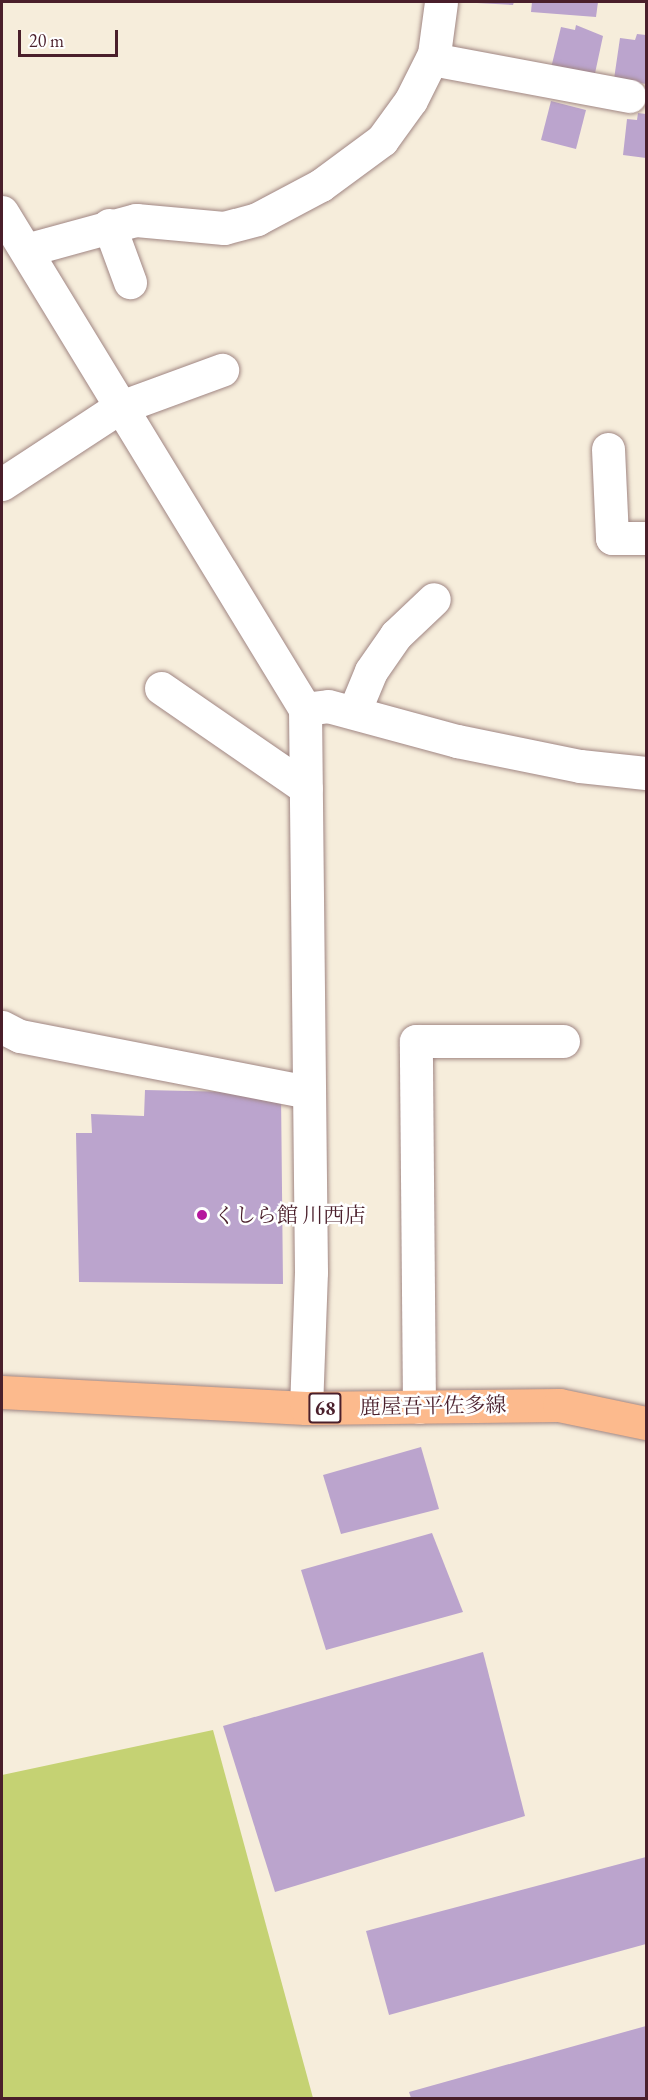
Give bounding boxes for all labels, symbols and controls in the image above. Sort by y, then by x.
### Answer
scale bar [21,18,122,56]
text: 20 m [29,29,64,52]
place label: くしら館 川西店 [214,1202,365,1228]
marker: くしら館 川西店 [195,1208,209,1222]
road number: 68 [307,1391,343,1425]
street label: 鹿屋吾平佐多線 [359,1392,507,1420]

